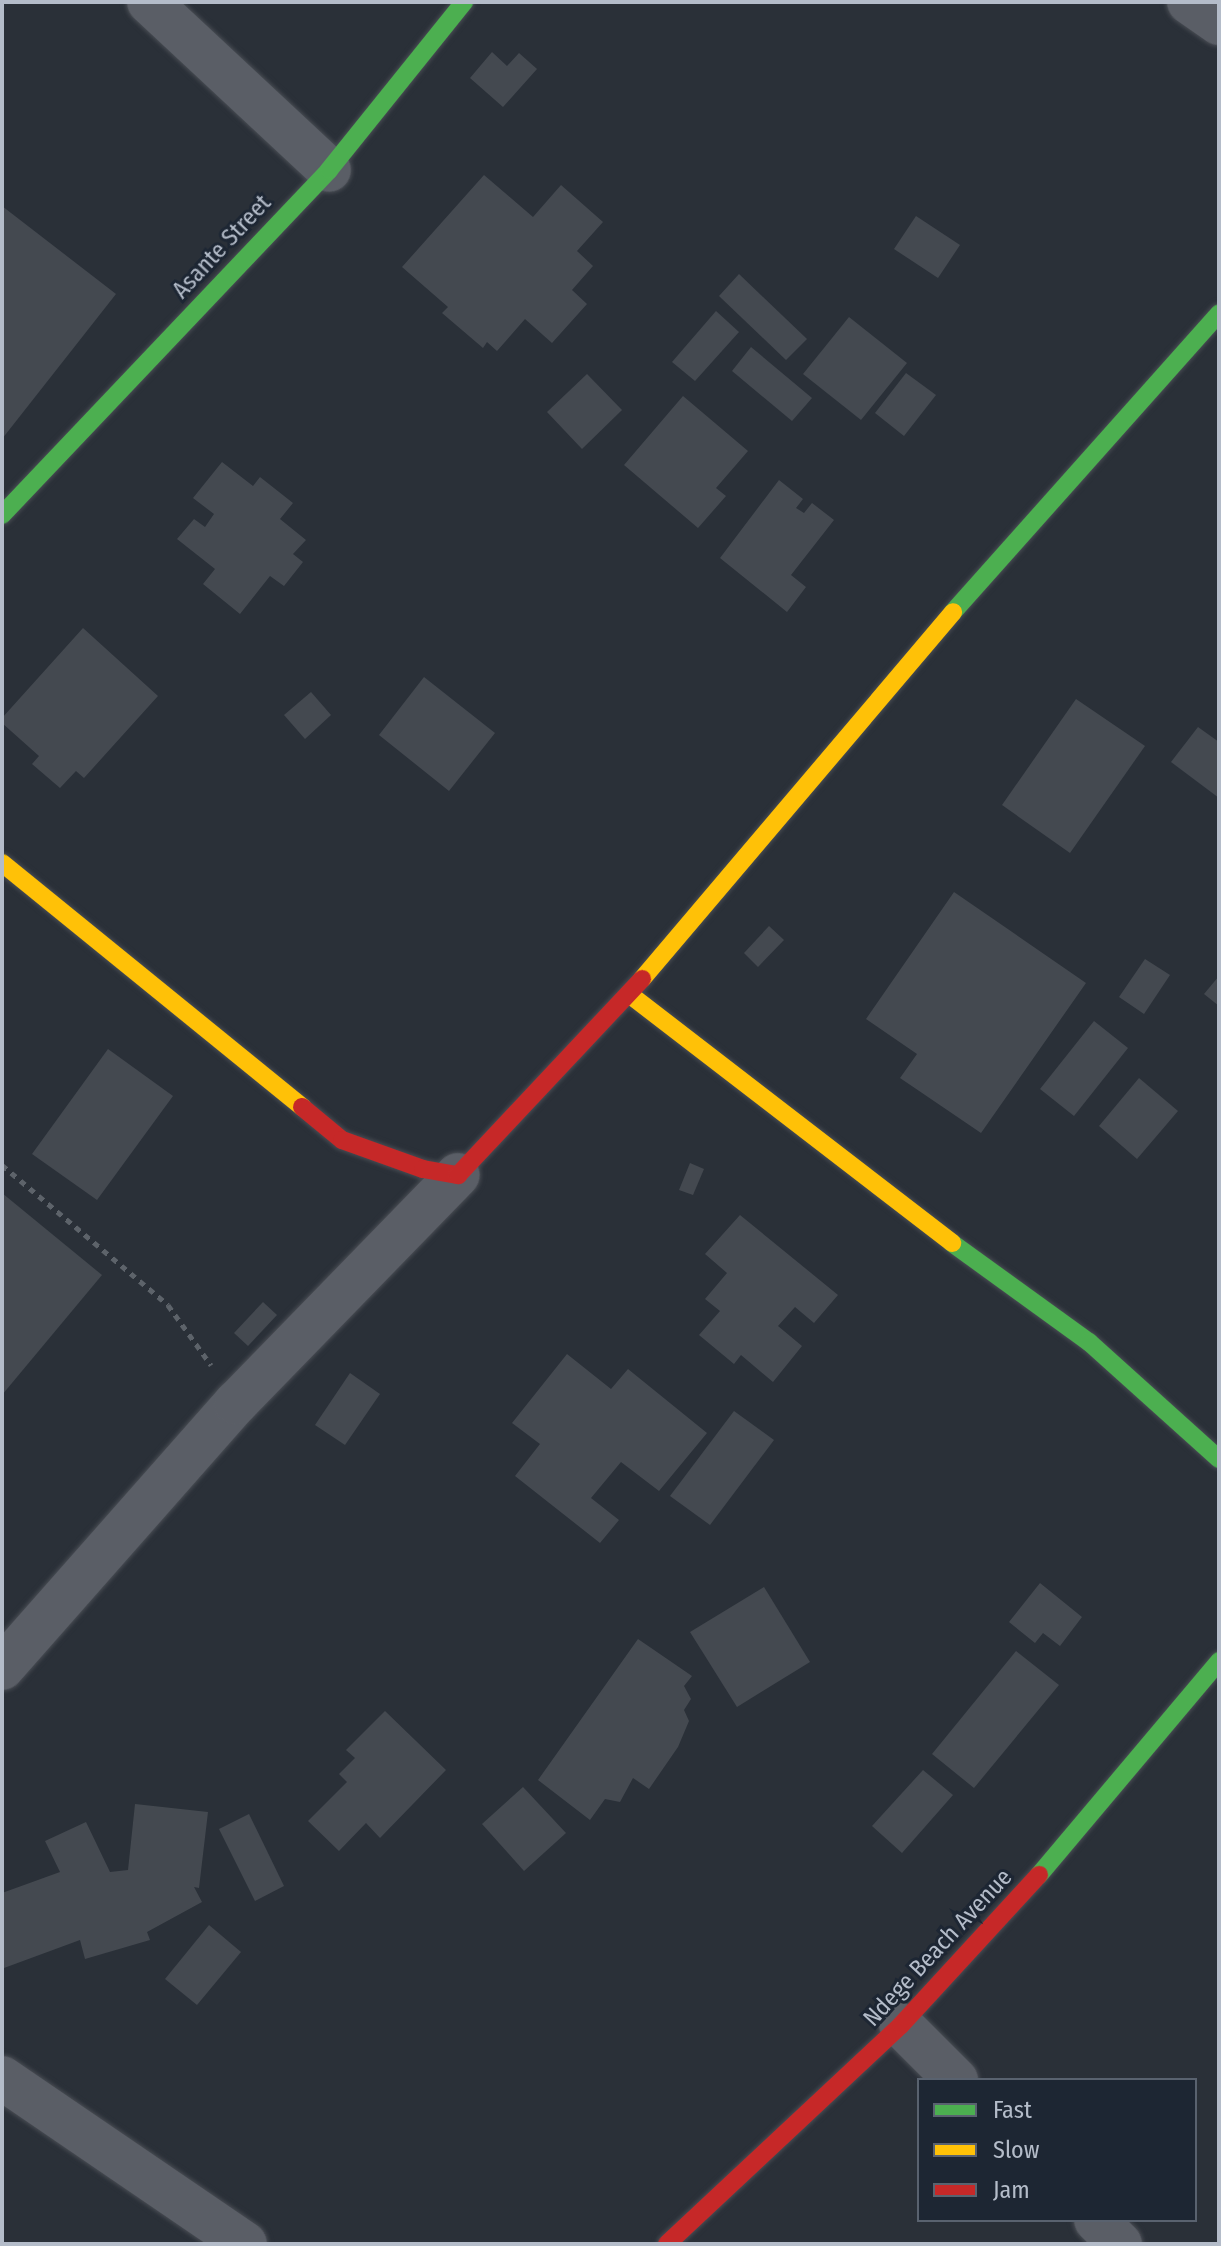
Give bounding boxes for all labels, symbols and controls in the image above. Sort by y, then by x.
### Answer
street label: Asante Street [167,189,277,305]
street label: Ndege Beach Avenue [858,1863,1018,2033]
legend [917,2078,1197,2222]
text: Fast [993,2096,1032,2124]
text: Slow [993,2136,1039,2164]
text: Jam [993,2176,1030,2204]

